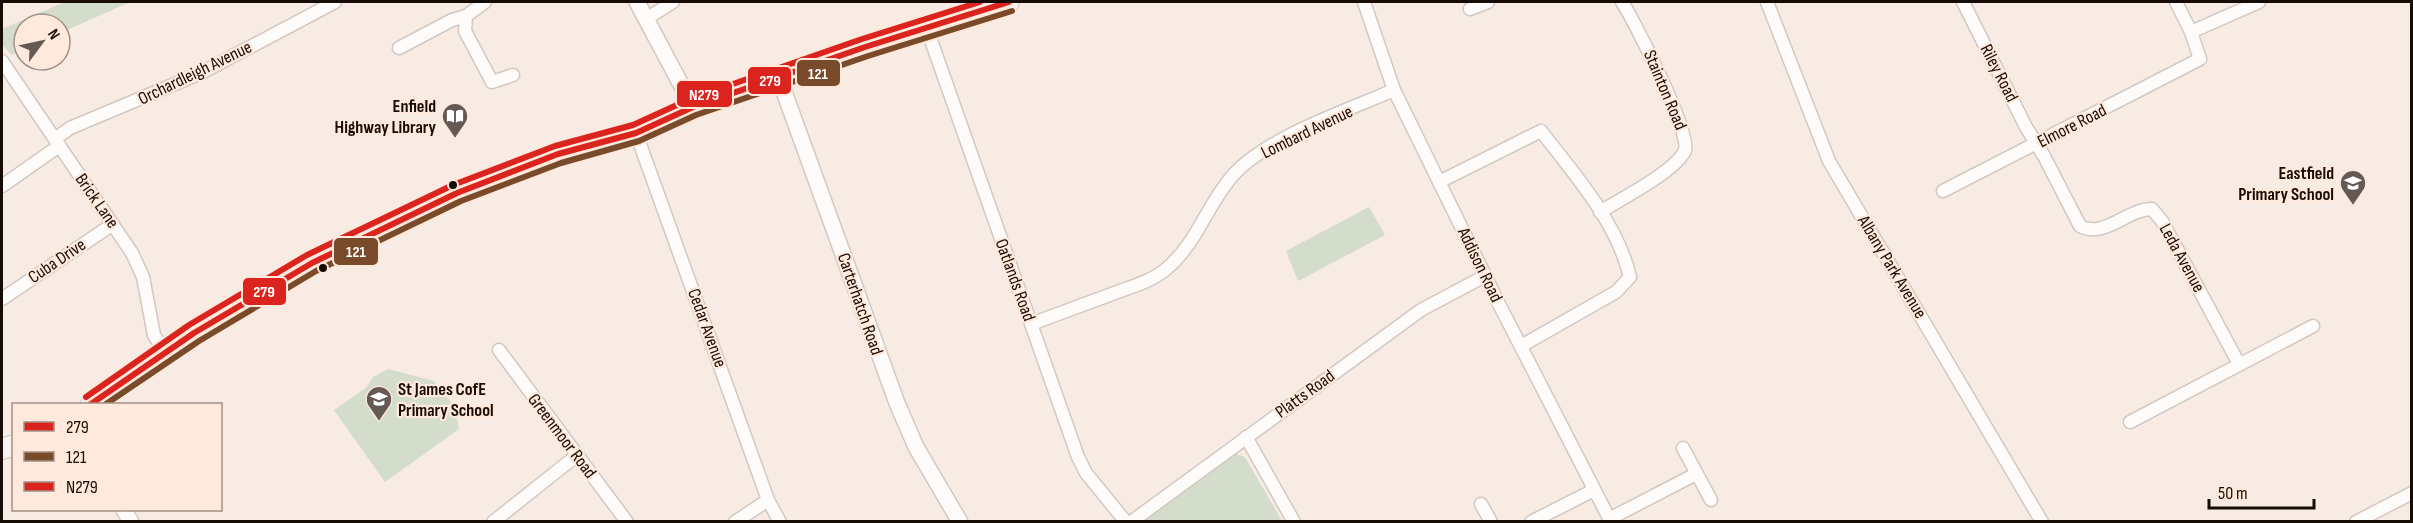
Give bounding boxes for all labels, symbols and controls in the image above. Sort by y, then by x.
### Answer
north arrow [12,12,72,72]
text: N [43,26,64,43]
street label: Orchardleigh Avenue [135,36,255,110]
street label: Riley Road [1976,41,2022,105]
street label: Stainton Road [1639,47,1691,133]
line badge: 121 [796,59,841,87]
text: 121 [808,65,829,84]
line badge: 279 [747,66,792,95]
text: 279 [759,72,781,91]
line badge: N279 [676,80,733,108]
text: N279 [689,86,719,105]
place label: Enfield Highway Library [335,96,437,138]
street label: Elmore Road [2034,100,2110,152]
library icon: Enfield Highway Library [440,101,470,139]
street label: Lombard Avenue [1258,101,1356,163]
place label: Eastfield Primary School [2238,163,2334,205]
school or university icon: Eastfield Primary School [2338,168,2368,206]
street label: Brick Lane [71,170,123,232]
unlabelled marker [447,179,459,191]
street label: Albany Park Avenue [1853,211,1931,322]
street label: Leda Avenue [2155,220,2209,296]
street label: Addison Road [1453,223,1507,306]
street label: Cuba Drive [24,234,90,288]
street label: Oatlands Road [990,236,1040,324]
line badge: 121 [333,237,379,266]
text: 121 [346,243,367,262]
street label: Carterhatch Road [833,250,887,358]
unlabelled marker [317,262,329,274]
line badge: 279 [242,277,287,306]
text: 279 [253,283,275,302]
street label: Cedar Avenue [683,286,731,370]
street label: Platts Road [1271,366,1339,422]
place label: St James CofE Primary School [398,379,494,421]
school or university icon: St James CofE Primary School [364,384,394,422]
street label: Greenmoor Road [523,390,601,482]
legend [12,403,222,511]
text: 279 [66,417,89,438]
text: 121 [66,447,87,468]
scale bar [2209,472,2314,510]
text: N279 [66,477,98,498]
text: 50 m [2218,483,2248,504]

